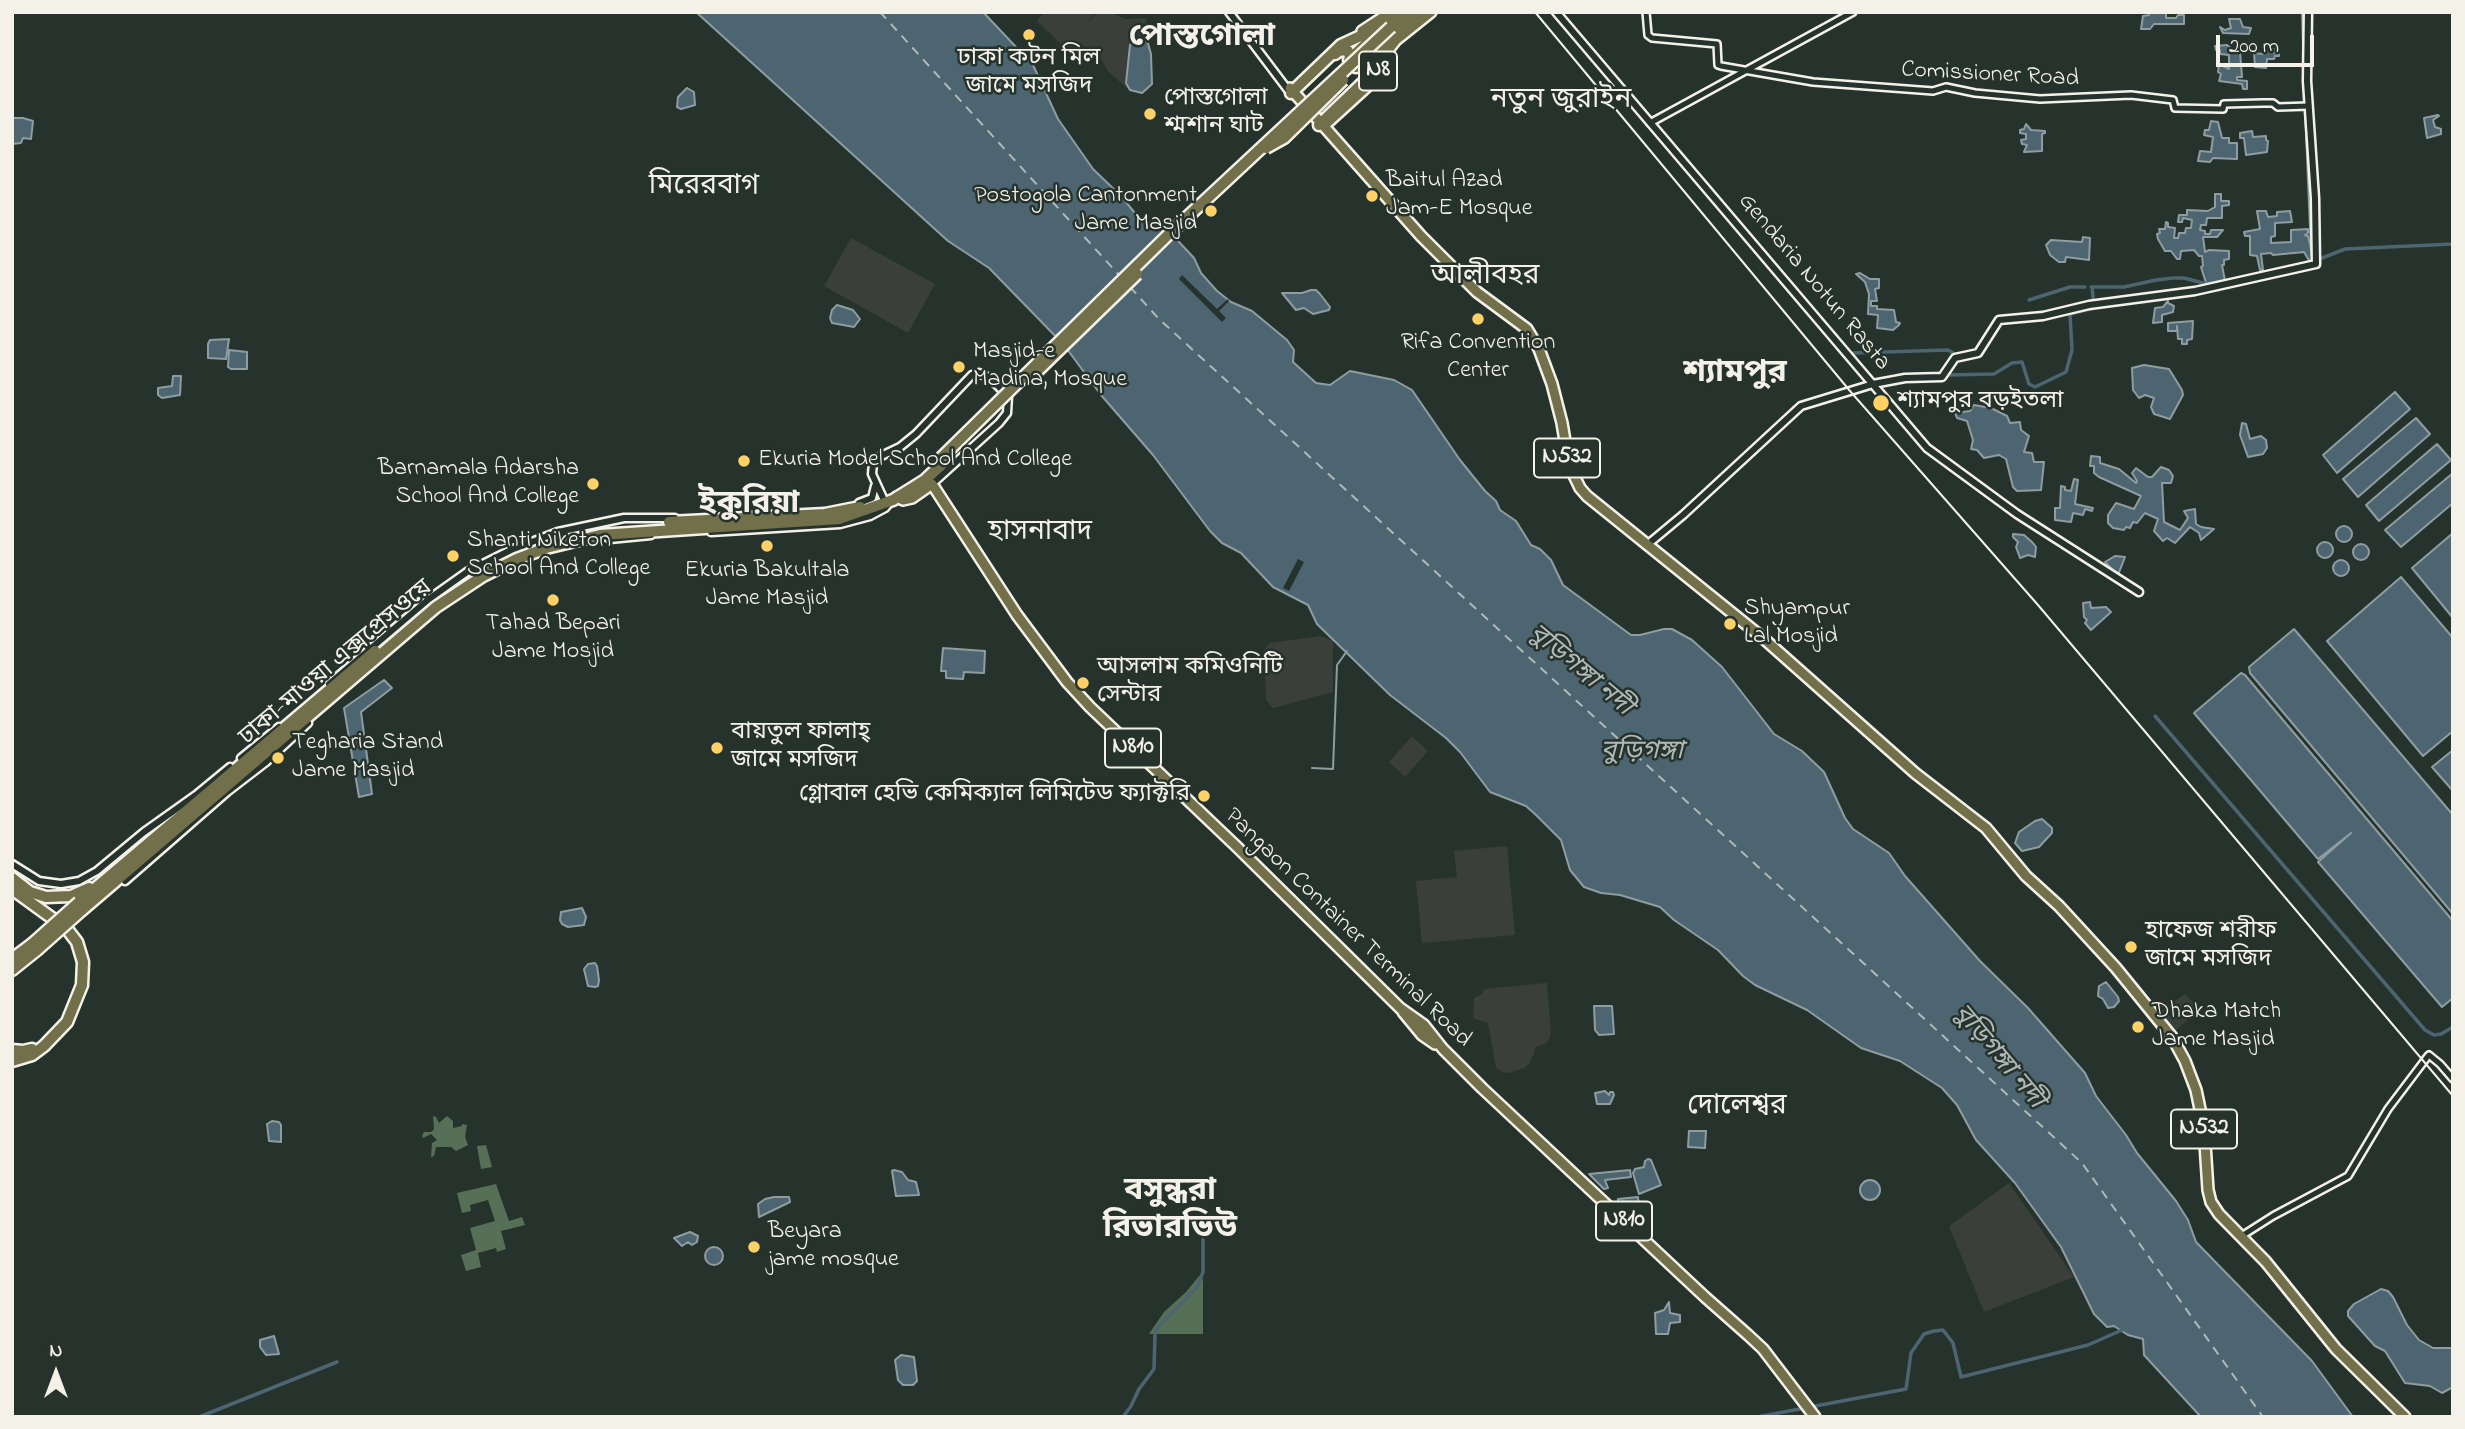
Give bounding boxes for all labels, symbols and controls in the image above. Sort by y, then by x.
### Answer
district label: পোস্তগোলা [1129,21,1275,59]
scale bar [2220,21,2318,65]
marker: ঢাকা কটন মিল জামে মসজিদ [1021,27,1037,43]
text: 200 m [2229,32,2279,62]
place label: ঢাকা কটন মিল জামে মসজিদ [958,46,1100,102]
road number: N8 [1359,52,1397,90]
street label: Comissioner Road [1900,57,2080,95]
district label: নতুন জুরাইন [1491,85,1631,119]
place label: পোস্তগোলা শ্মশান ঘাট [1164,86,1268,142]
marker: পোস্তগোলা শ্মশান ঘাট [1142,106,1158,122]
place label: Baitul Azad Jam-E Mosque [1386,168,1532,224]
district label: মিরেরবাগ [649,171,759,205]
place label: Postogola Cantonment Jame Masjid [974,183,1197,239]
marker: Baitul Azad Jam-E Mosque [1364,188,1380,204]
street label: Gendaria Notun Rasta [1730,189,1896,377]
marker: Postogola Cantonment Jame Masjid [1203,203,1219,219]
district label: আলীবহর [1431,261,1539,295]
marker: Rifa Convention Center [1470,311,1486,327]
place label: Rifa Convention Center [1401,330,1555,386]
place label: Masjid-e Madina, Mosque [973,339,1127,395]
district label: শ্যামপুর [1683,357,1787,395]
marker: Masjid-e Madina, Mosque [951,359,967,375]
place label: শ্যামপুর বড়ইতলা [1897,389,2063,417]
marker: শ্যামপুর বড়ইতলা [1871,393,1891,413]
road number: N532 [1534,438,1600,478]
place label: Ekuria Model School And College [758,447,1072,475]
marker: Ekuria Model School And College [736,453,752,469]
place label: Barnamala Adarsha School And College [378,456,579,512]
marker: Barnamala Adarsha School And College [585,476,601,492]
district label: ইকুরিয়া [699,488,799,526]
district label: হাসনাবাদ [988,517,1092,551]
place label: Shanti Niketon School And College [467,528,650,584]
marker: Ekuria Bakultala Jame Masjid [759,538,775,554]
marker: Shanti Niketon School And College [445,548,461,564]
place label: Ekuria Bakultala Jame Masjid [685,558,849,614]
street label: ঢাকা-মাওয়া এক্সপ্রেসওয়ে [235,575,439,753]
marker: Tahad Bepari Jame Mosjid [545,592,561,608]
place label: Shyampur Lal Mosjid [1744,596,1850,652]
place label: Tahad Bepari Jame Mosjid [485,611,621,667]
marker: Shyampur Lal Mosjid [1722,616,1738,632]
water label: বুড়িগঙ্গা নদী [1521,620,1637,724]
place label: আসলাম কমিওনিটি সেন্টার [1097,655,1283,711]
marker: আসলাম কমিওনিটি সেন্টার [1075,675,1091,691]
place label: বায়তুল ফালাহ্ জামে মসজিদ [731,720,870,776]
road number: N810 [1105,728,1161,768]
place label: Tegharia Stand Jame Masjid [292,730,443,786]
water label: বুড়িগঙ্গা [1601,738,1683,770]
marker: বায়তুল ফালাহ্ জামে মসজিদ [709,740,725,756]
marker: Tegharia Stand Jame Masjid [270,750,286,766]
place label: গ্লোবাল হেভি কেমিক্যাল লিমিটেড ফ্যাক্টরি [799,782,1190,810]
marker: গ্লোবাল হেভি কেমিক্যাল লিমিটেড ফ্যাক্টরি [1196,788,1212,804]
street label: Pangaon Container Terminal Road [1218,803,1476,1055]
place label: হাফেজ শরীফ জামে মসজিদ [2145,919,2277,975]
marker: হাফেজ শরীফ জামে মসজিদ [2123,939,2139,955]
place label: Dhaka Match Jame Masjid [2152,999,2281,1055]
water label: বুড়িগঙ্গা নদী [1945,1000,2049,1116]
marker: Dhaka Match Jame Masjid [2130,1019,2146,1035]
district label: দোলেশ্বর [1687,1091,1787,1125]
road number: N532 [2171,1110,2237,1148]
district label: বসুন্ধরা রিভারভিউ [1103,1175,1237,1250]
road number: N810 [1596,1202,1652,1240]
place label: Beyara jame mosque [768,1219,899,1275]
marker: Beyara jame mosque [746,1239,762,1255]
north arrow [21,1338,91,1408]
text: N [50,1338,62,1365]

